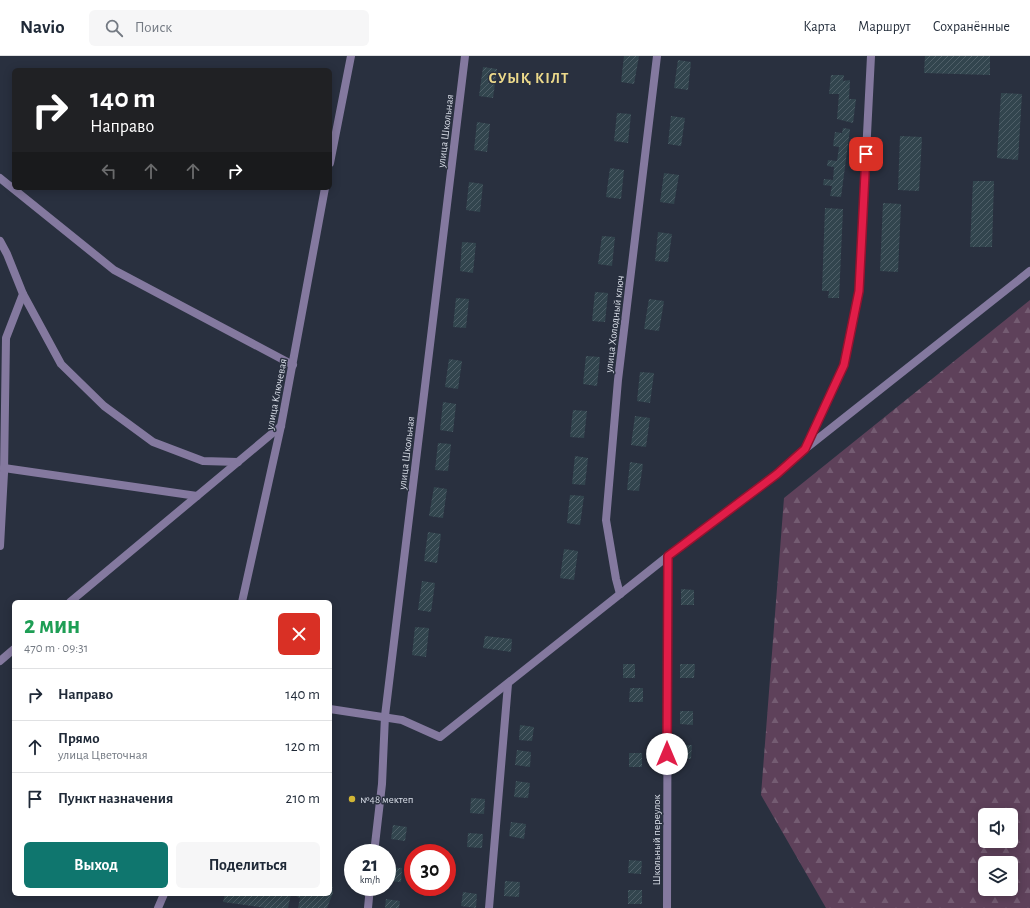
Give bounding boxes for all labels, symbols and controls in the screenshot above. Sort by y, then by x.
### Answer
search box [89,10,369,46]
icon: search [103,17,125,39]
text: Navio [20,18,65,37]
text: Поиск [135,20,172,35]
text: Карта [803,20,836,34]
text: Маршрут [858,20,911,34]
text: Сохранённые [933,20,1010,34]
district label: СУЫҚ КІЛТ [489,71,569,86]
icon: right [24,84,76,136]
text: 140 m [90,85,156,113]
street label: улица Школьная [435,94,455,169]
text: Направо [90,118,154,136]
pin [849,137,883,171]
icon: arrive [855,143,877,165]
icon: left [98,160,120,182]
icon: ahead [140,160,162,182]
icon: ahead [182,160,204,182]
icon: right [224,160,246,182]
street label: улица Холодный ключ [603,275,626,374]
street label: улица Ключевая [264,358,289,432]
street label: улица Школьная [396,416,416,491]
button: close [278,613,320,655]
text: 2 мин [24,614,80,638]
text: 470 m · 09:31 [24,642,88,655]
icon: right [24,684,46,706]
text: Направо [58,687,113,702]
text: 140 m [285,687,320,702]
text: Прямо [58,731,100,746]
position arrow [646,733,688,775]
icon: ahead [24,736,46,758]
text: 120 m [286,739,320,754]
text: улица Цветочная [58,749,148,762]
icon: arrive [24,788,46,810]
text: Пункт назначения [58,791,173,806]
text: 210 m [286,791,320,806]
marker: №48 мектеп [347,794,357,804]
place label: №48 мектеп [360,794,413,805]
street label: Школьный переулок [651,794,662,886]
map controls [978,808,1018,896]
button: sound [978,808,1018,848]
button: Выход [24,842,168,888]
button: Поделиться [176,842,320,888]
speed limit sign: 30 [404,844,456,896]
text: 21 [362,855,378,875]
button: layers [978,856,1018,896]
text: km/h [360,875,380,885]

